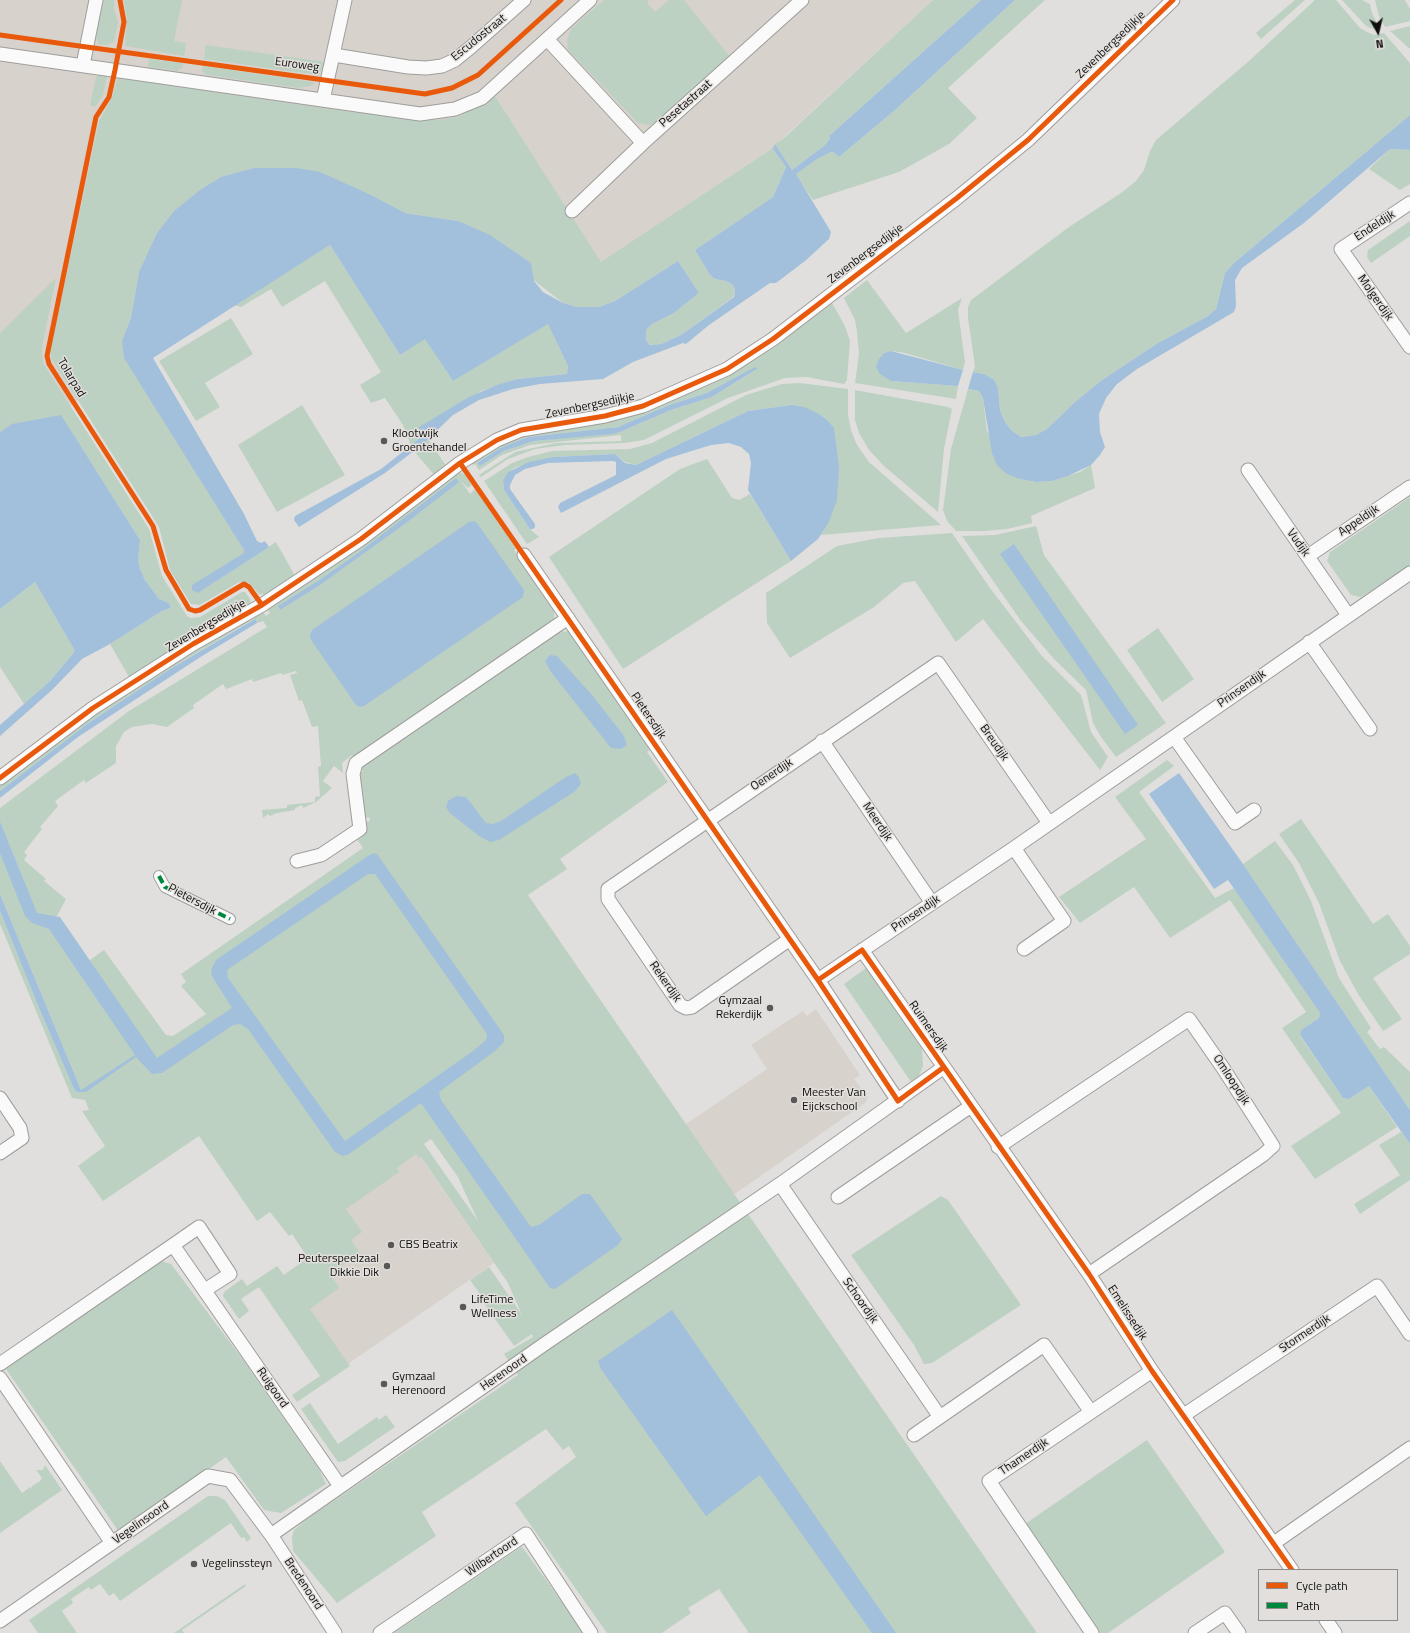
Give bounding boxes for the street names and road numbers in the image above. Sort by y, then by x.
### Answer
street label: Zevenbergsedijkje [1073,8,1149,82]
street label: Escudostraat [449,11,509,65]
street label: Euroweg [274,55,320,75]
street label: Pesetastraat [657,77,715,131]
street label: Endeldijk [1352,208,1398,244]
street label: Zevenbergsedijkje [825,221,907,287]
street label: Molgerdijk [1354,272,1396,324]
street label: Tolarpad [54,356,88,400]
street label: Zevenbergsedijkje [544,390,636,422]
street label: Appeldijk [1336,502,1382,540]
street label: Vudijk [1283,526,1313,560]
street label: Zevenbergsedijkje [163,596,249,656]
street label: Prinsendijk [1215,667,1269,711]
street label: Pietersdijk [627,690,669,742]
street label: Breudijk [976,722,1012,764]
street label: Oenerdijk [748,756,796,794]
street label: Meerdijk [859,800,895,844]
street label: Pietersdijk [165,881,219,919]
street label: Prinsendijk [889,892,943,936]
street label: Rekerdijk [646,959,684,1005]
street label: Ruimersdijk [905,998,951,1056]
street label: Omloopdijk [1209,1052,1253,1108]
street label: Schoordijk [839,1275,881,1327]
street label: Emelissedijk [1104,1283,1150,1343]
street label: Stormerdijk [1277,1312,1333,1356]
street label: Herenoord [478,1352,530,1394]
street label: Ruigoord [253,1365,291,1411]
street label: Thamerdijk [997,1435,1051,1479]
street label: Vegelinsoord [110,1498,172,1548]
street label: Wilbertoord [463,1534,521,1580]
street label: Bredenoord [280,1555,326,1613]

